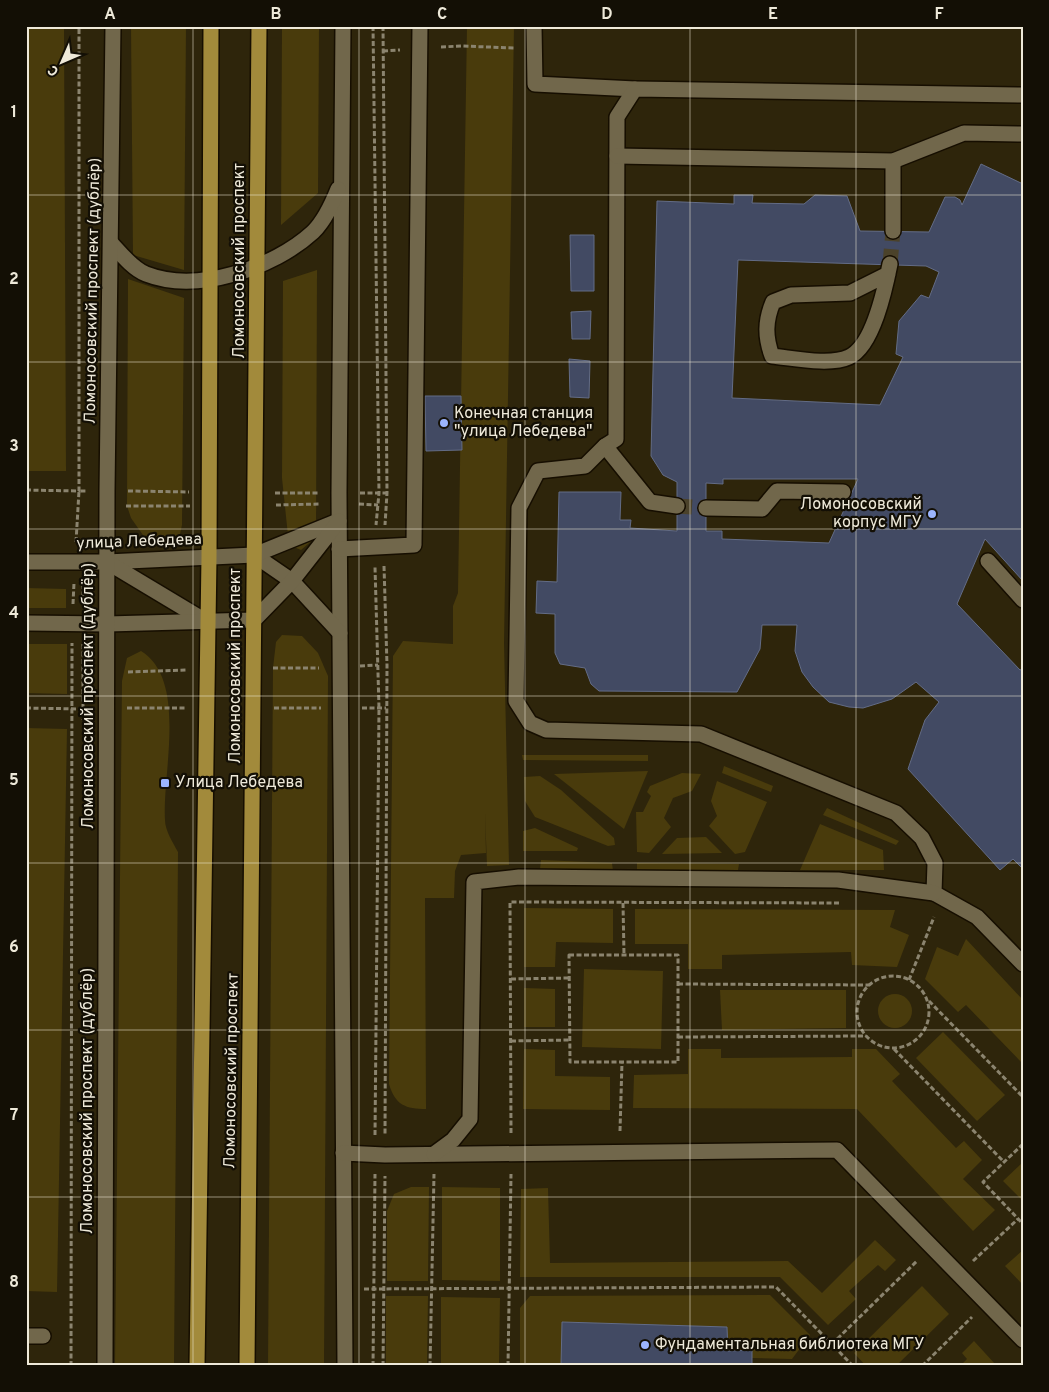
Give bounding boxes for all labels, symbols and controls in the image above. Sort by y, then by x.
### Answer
text: A [104,5,116,25]
text: B [270,5,282,25]
text: C [437,5,447,25]
text: D [601,5,613,25]
text: E [768,5,778,25]
text: F [934,5,944,25]
north arrow [38,38,88,88]
text: С [45,61,63,79]
text: 1 [11,103,17,123]
street label: Ломоносовский проспект (дублёр) [81,158,105,424]
street label: Ломоносовский проспект [230,163,250,359]
text: 2 [9,270,19,290]
place label: Конечная станция "улица Лебедева" [454,404,593,442]
marker: Конечная станция "улица Лебедева" [438,417,450,429]
text: 3 [9,437,19,457]
place label: Ломоносовский корпус МГУ [800,495,922,533]
marker: Ломоносовский корпус МГУ [926,508,938,520]
street label: улица Лебедева [76,530,202,554]
street label: Ломоносовский проспект (дублёр) [79,563,99,829]
street label: Ломоносовский проспект [226,568,246,764]
text: 4 [9,604,19,624]
text: 5 [9,771,19,791]
place label: Улица Лебедева [175,773,303,793]
marker: Улица Лебедева [159,777,171,789]
text: 6 [9,938,19,958]
street label: Ломоносовский проспект (дублёр) [78,968,98,1234]
street label: Ломоносовский проспект [220,973,244,1169]
text: 7 [10,1106,18,1126]
text: 8 [9,1273,19,1293]
place label: Фундаментальная библиотека МГУ [655,1335,925,1355]
marker: Фундаментальная библиотека МГУ [639,1339,651,1351]

